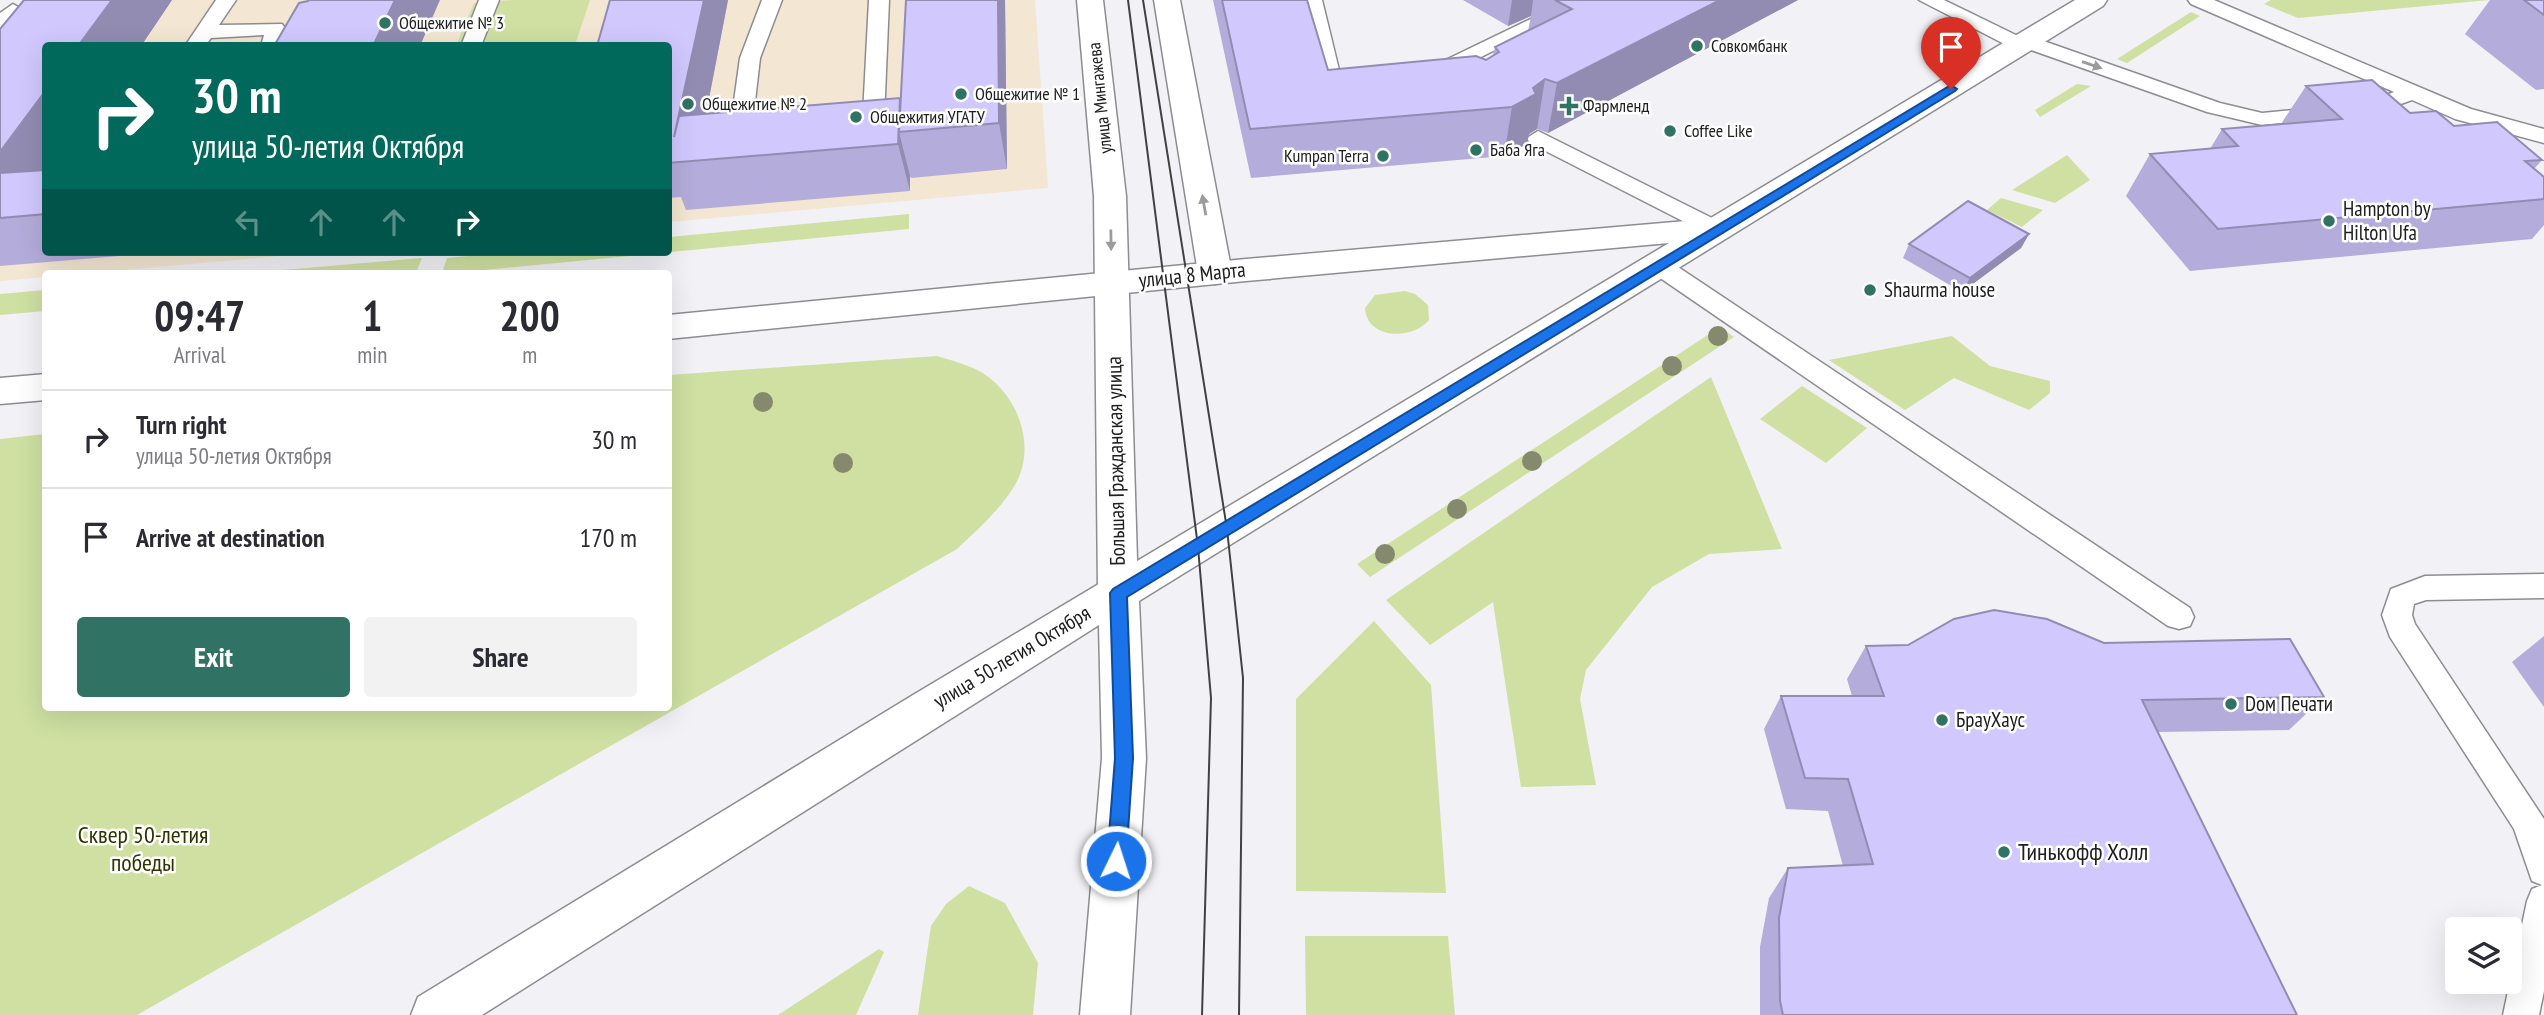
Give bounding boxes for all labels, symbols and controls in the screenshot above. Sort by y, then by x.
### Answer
place label: Общежитие № 3 [399,11,504,34]
marker: Общежитие № 3 [377,15,393,31]
pin [1921,17,1981,89]
icon: arrive [1932,28,1970,66]
place label: Совкомбанк [1711,34,1788,57]
marker: Совкомбанк [1689,38,1705,54]
street label: улица Мингажева [1082,41,1117,155]
one-way arrow [2081,60,2102,71]
text: 30 m [192,63,281,127]
icon: right [77,70,168,161]
place label: Общежитие № 1 [975,82,1080,105]
marker: Общежитие № 1 [953,86,969,102]
place label: Общежитие № 2 [702,92,807,115]
place label: Фармленд [1583,94,1649,117]
marker: Общежитие № 2 [680,96,696,112]
marker: Фармленд [1561,98,1577,114]
place label: Общежития УГАТУ [870,105,986,128]
marker: Общежития УГАТУ [848,109,864,125]
place label: Coffee Like [1684,119,1753,142]
marker: Coffee Like [1662,123,1678,139]
text: улица 50-летия Октября [192,125,464,167]
place label: Баба Яга [1490,138,1545,161]
marker: Баба Яга [1468,142,1484,158]
place label: Kumpan Terra [1284,144,1369,167]
marker: Kumpan Terra [1375,148,1391,164]
one-way arrow [1198,194,1209,216]
place label: Hampton by Hilton Ufa [2343,195,2431,246]
icon: left [229,203,267,241]
icon: ahead [302,203,340,241]
icon: ahead [375,203,413,241]
icon: right [448,203,486,241]
marker: Hampton by Hilton Ufa [2321,213,2337,229]
one-way arrow [1105,229,1116,251]
street label: улица 8 Марта [1137,255,1247,294]
place label: Shaurma house [1884,276,1995,303]
marker: Shaurma house [1862,282,1878,298]
text: 09:47 [154,288,245,343]
text: 1 [362,288,382,343]
text: 200 [500,288,560,343]
text: Arrival [174,340,226,369]
text: min [357,340,387,369]
text: m [522,340,537,369]
street label: Большая Гражданская улица [1100,356,1131,566]
text: Turn right [136,408,227,441]
icon: right [77,420,115,458]
text: 30 m [591,423,637,456]
text: улица 50-летия Октября [136,441,332,470]
icon: arrive [77,518,115,556]
text: Arrive at destination [136,521,325,554]
text: 170 m [579,521,637,554]
street label: улица 50-летия Октября [928,599,1095,714]
button: Exit [77,617,350,697]
button: Share [364,617,637,697]
place label: Dом Печати [2245,690,2333,717]
marker: Dом Печати [2223,696,2239,712]
place label: БрауХаус [1956,706,2025,733]
marker: БрауХаус [1934,712,1950,728]
park label: Сквер 50-летия победы [78,819,208,878]
position arrow [1079,824,1153,898]
place label: Тинькофф Холл [2018,836,2148,867]
marker: Тинькофф Холл [1996,844,2012,860]
map controls [2445,917,2522,994]
button: layers [2445,917,2522,994]

